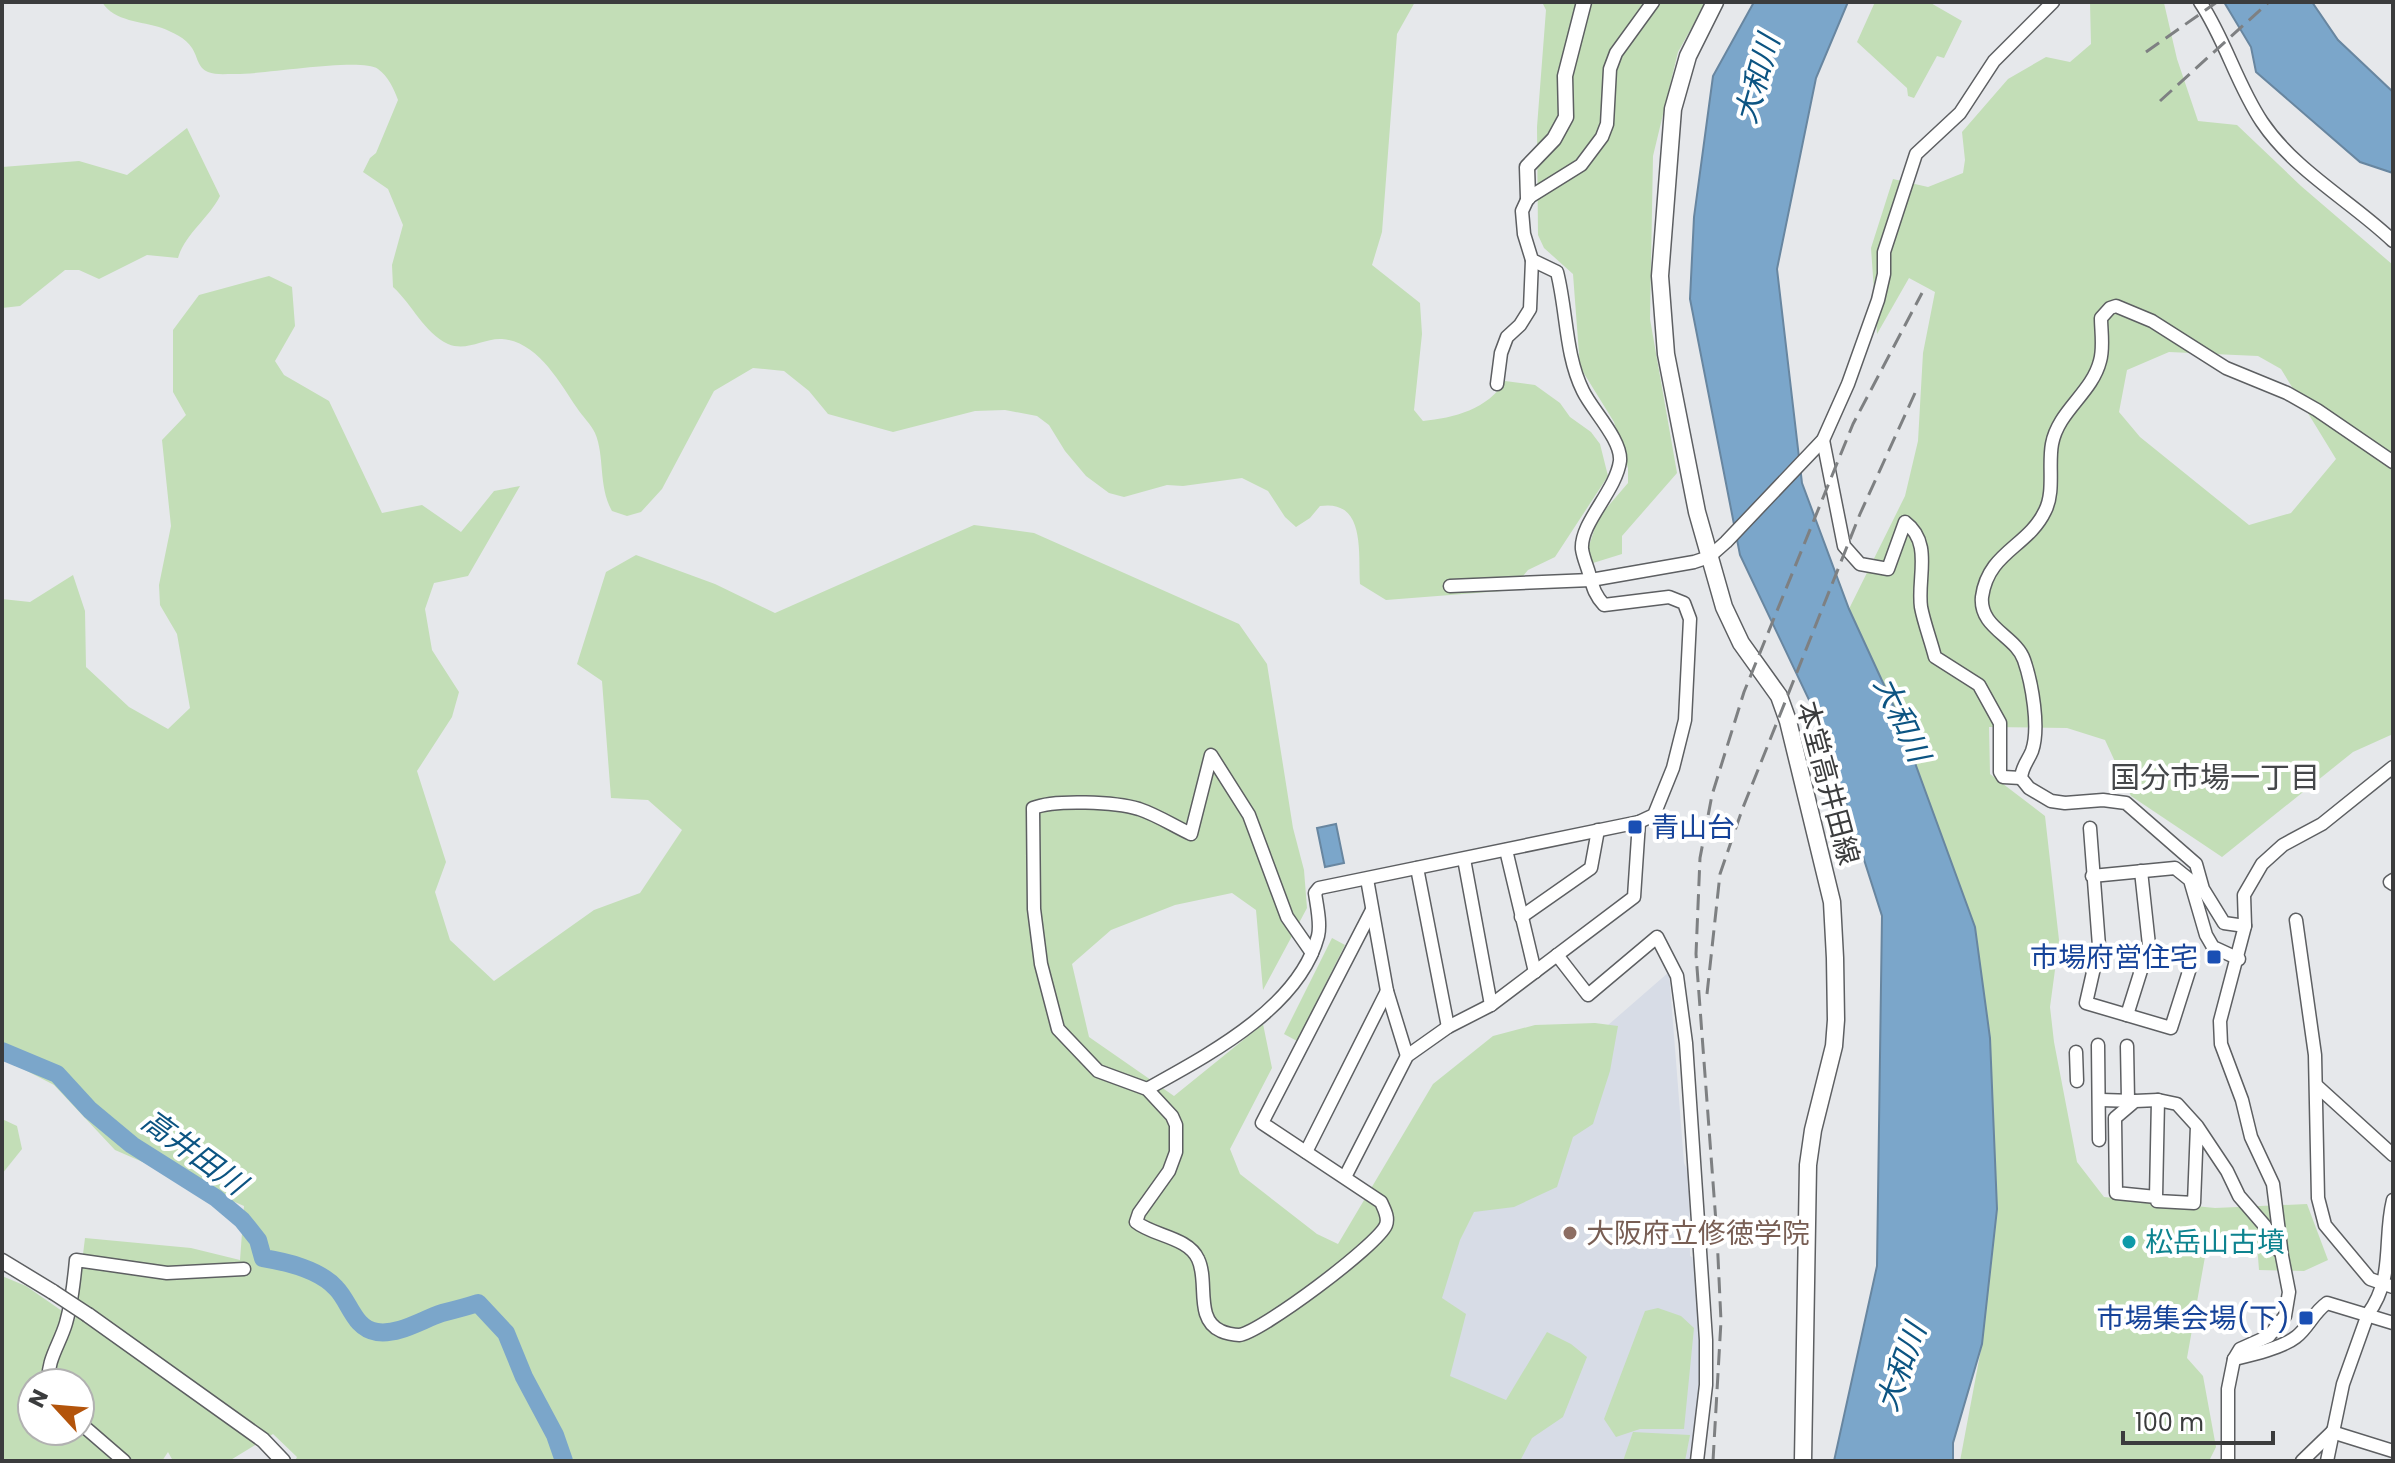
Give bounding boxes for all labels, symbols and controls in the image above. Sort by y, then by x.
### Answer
water label: 大和川 [1724,27,1791,128]
water label: 大和川 [1863,669,1942,772]
street label: 本堂高井田線 [1787,697,1869,869]
district label: 国分市場一丁目 [2110,756,2320,799]
place label: 青山台 [1651,808,1735,847]
marker: 青山台 [1626,818,1644,836]
place label: 市場府営住宅 [2030,938,2198,977]
marker: 市場府営住宅 [2205,948,2223,966]
water label: 高井田川 [133,1099,258,1206]
place label: 大阪府立修徳学院 [1586,1214,1810,1253]
place label: 松岳山古墳 [2145,1223,2285,1262]
marker: 大阪府立修徳学院 [1561,1224,1579,1242]
marker: 松岳山古墳 [2120,1233,2138,1251]
place label: 市場集会場(下) [2097,1299,2290,1338]
marker: 市場集会場(下) [2297,1309,2315,1327]
water label: 大和川 [1865,1315,1938,1417]
north arrow [16,1367,96,1447]
text: N [21,1384,56,1413]
scale bar [2123,1395,2273,1445]
text: 100 m [2135,1406,2204,1439]

